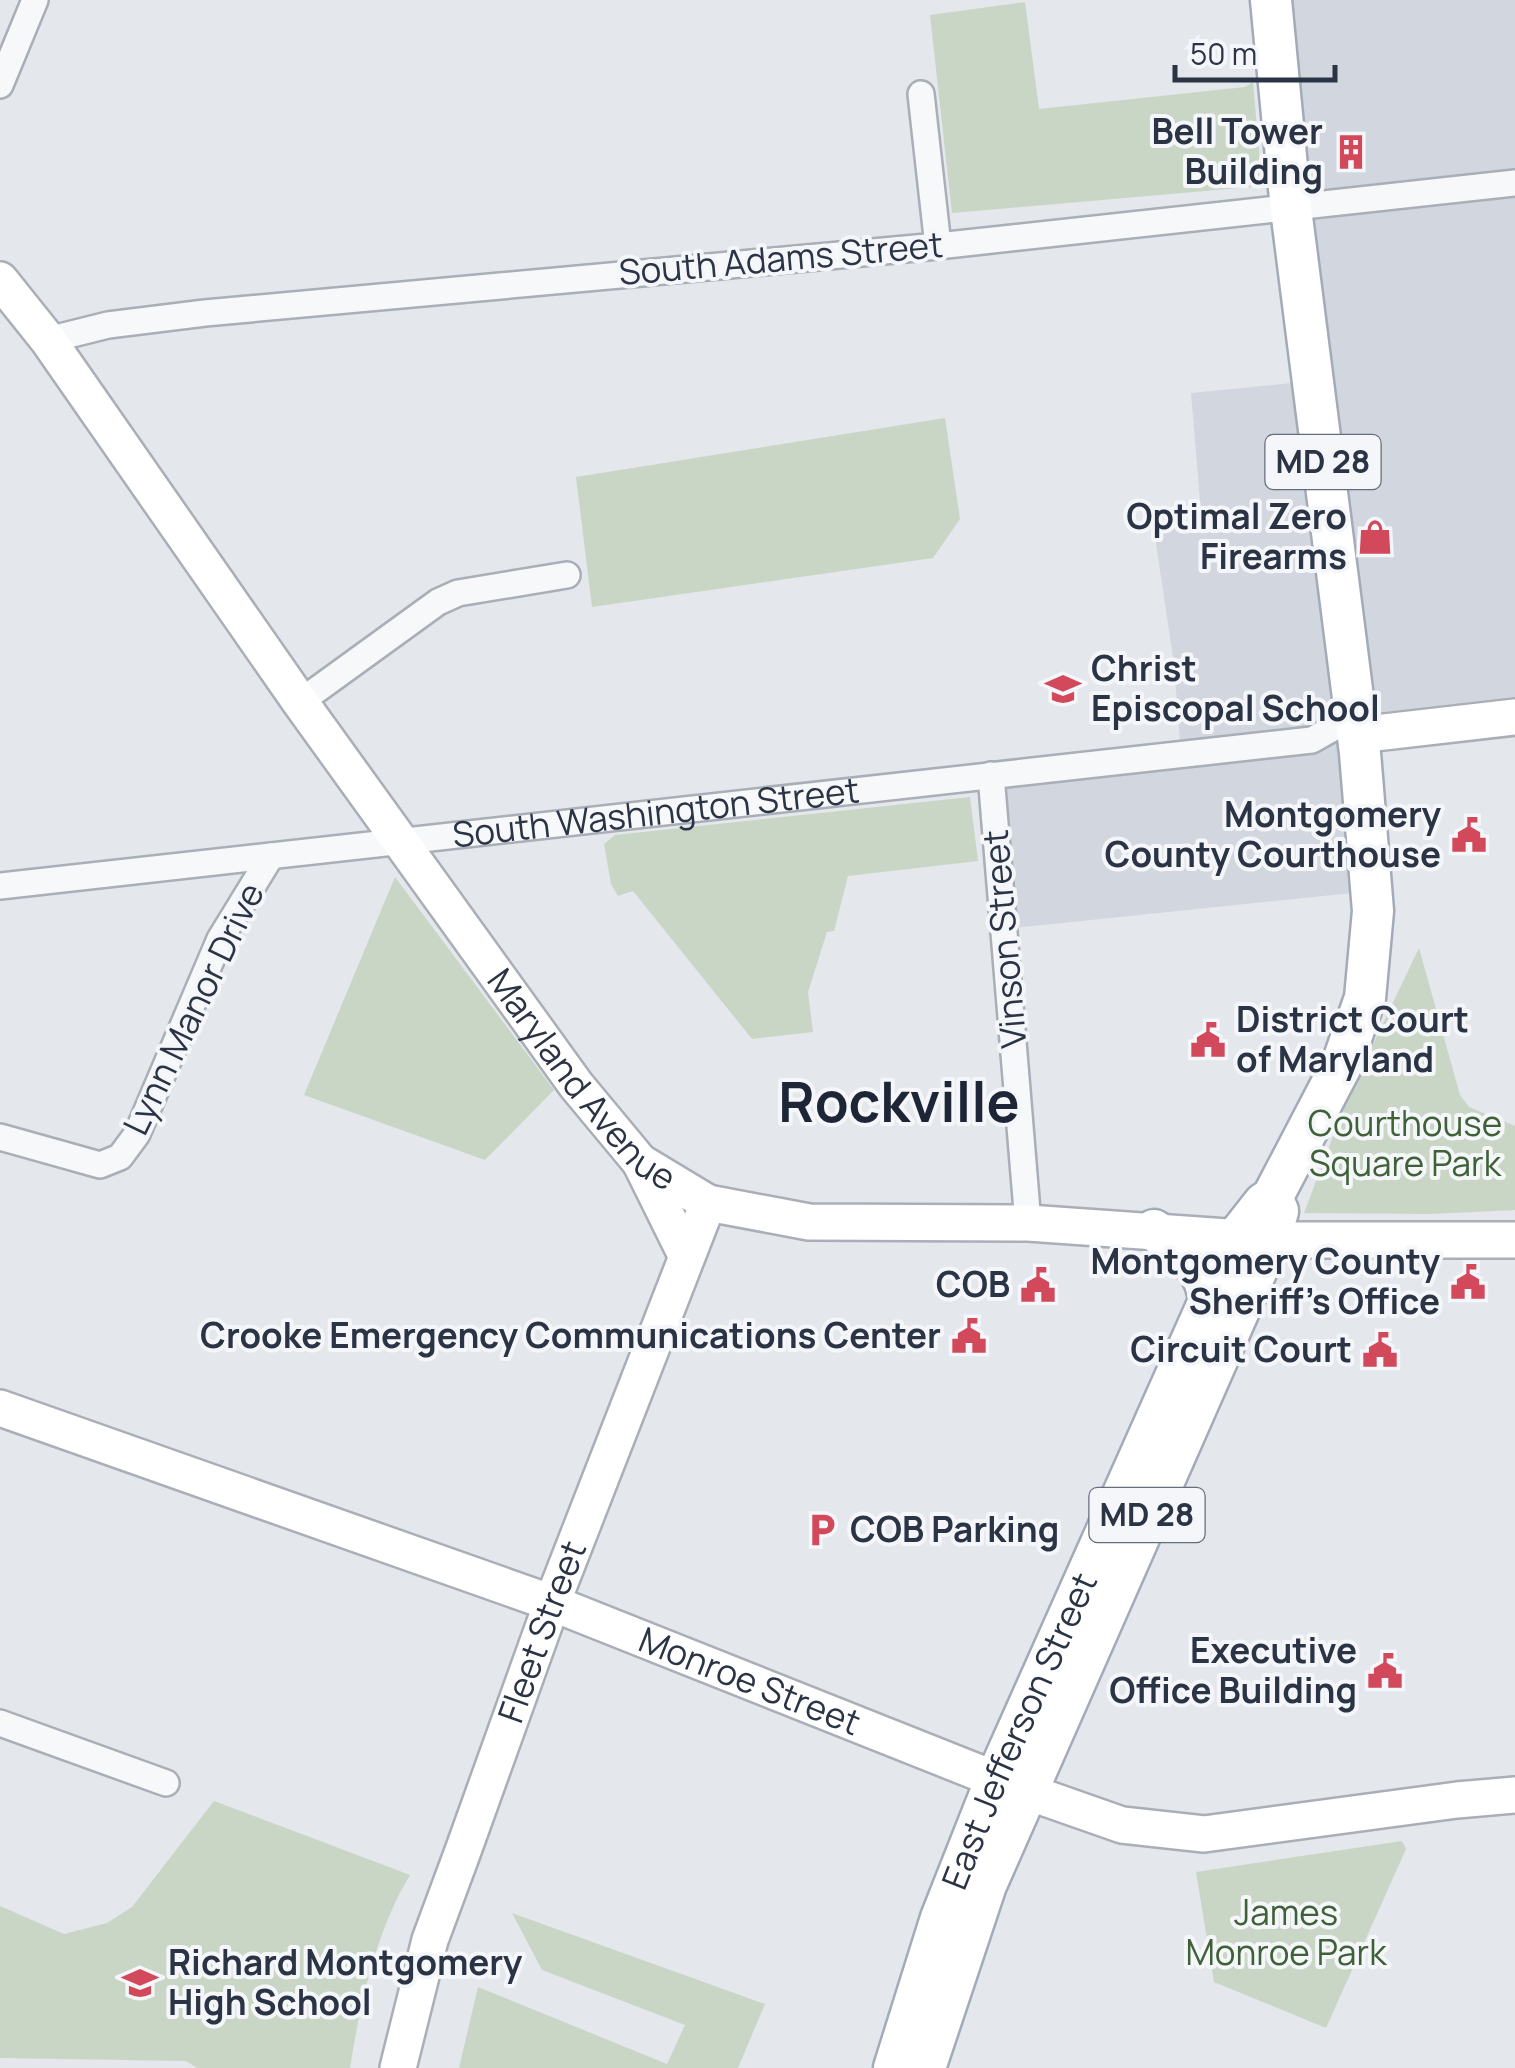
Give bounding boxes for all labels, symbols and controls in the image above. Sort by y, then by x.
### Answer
scale bar [1175,20,1335,82]
text: 50 m [1190,33,1257,74]
place label: Bell Tower Building [1151,107,1323,195]
building icon: Bell Tower Building [1332,133,1370,171]
street label: South Adams Street [617,220,945,296]
road number: MD 28 [1266,435,1380,489]
place label: Optimal Zero Firearms [1126,492,1347,580]
shop icon: Optimal Zero Firearms [1356,518,1394,556]
place label: Christ Episcopal School [1091,644,1380,732]
school or university icon: Christ Episcopal School [1044,670,1082,708]
street label: South Washington Street [450,766,862,858]
place label: Montgomery County Courthouse [1105,790,1441,878]
public building icon: Montgomery County Courthouse [1450,816,1488,854]
street label: Vinson Street [971,828,1037,1050]
street label: Lynn Manor Drive [111,875,275,1143]
street label: Maryland Avenue [477,959,685,1201]
place label: District Court of Maryland [1236,995,1469,1083]
public building icon: District Court of Maryland [1189,1021,1227,1059]
district label: Rockville [778,1063,1020,1139]
park label: Courthouse Square Park [1308,1099,1503,1187]
place label: Montgomery County Sheriff's Office [1091,1237,1440,1325]
place label: COB [936,1260,1010,1308]
public building icon: Montgomery County Sheriff's Office [1449,1263,1487,1301]
public building icon: COB [1019,1266,1057,1304]
place label: Crooke Emergency Communications Center [200,1311,941,1359]
public building icon: Crooke Emergency Communications Center [950,1317,988,1355]
place label: Circuit Court [1130,1325,1352,1373]
public building icon: Circuit Court [1361,1331,1399,1369]
road number: MD 28 [1090,1488,1204,1542]
place label: COB Parking [850,1505,1059,1553]
parking icon: COB Parking [803,1511,841,1549]
street label: Fleet Street [486,1533,597,1729]
street label: East Jefferson Street [930,1565,1108,1896]
street label: Monroe Street [632,1615,868,1746]
place label: Executive Office Building [1109,1626,1357,1714]
public building icon: Executive Office Building [1366,1652,1404,1690]
park label: James Monroe Park [1185,1888,1388,1976]
place label: Richard Montgomery High School [168,1938,523,2026]
school or university icon: Richard Montgomery High School [121,1964,159,2002]

